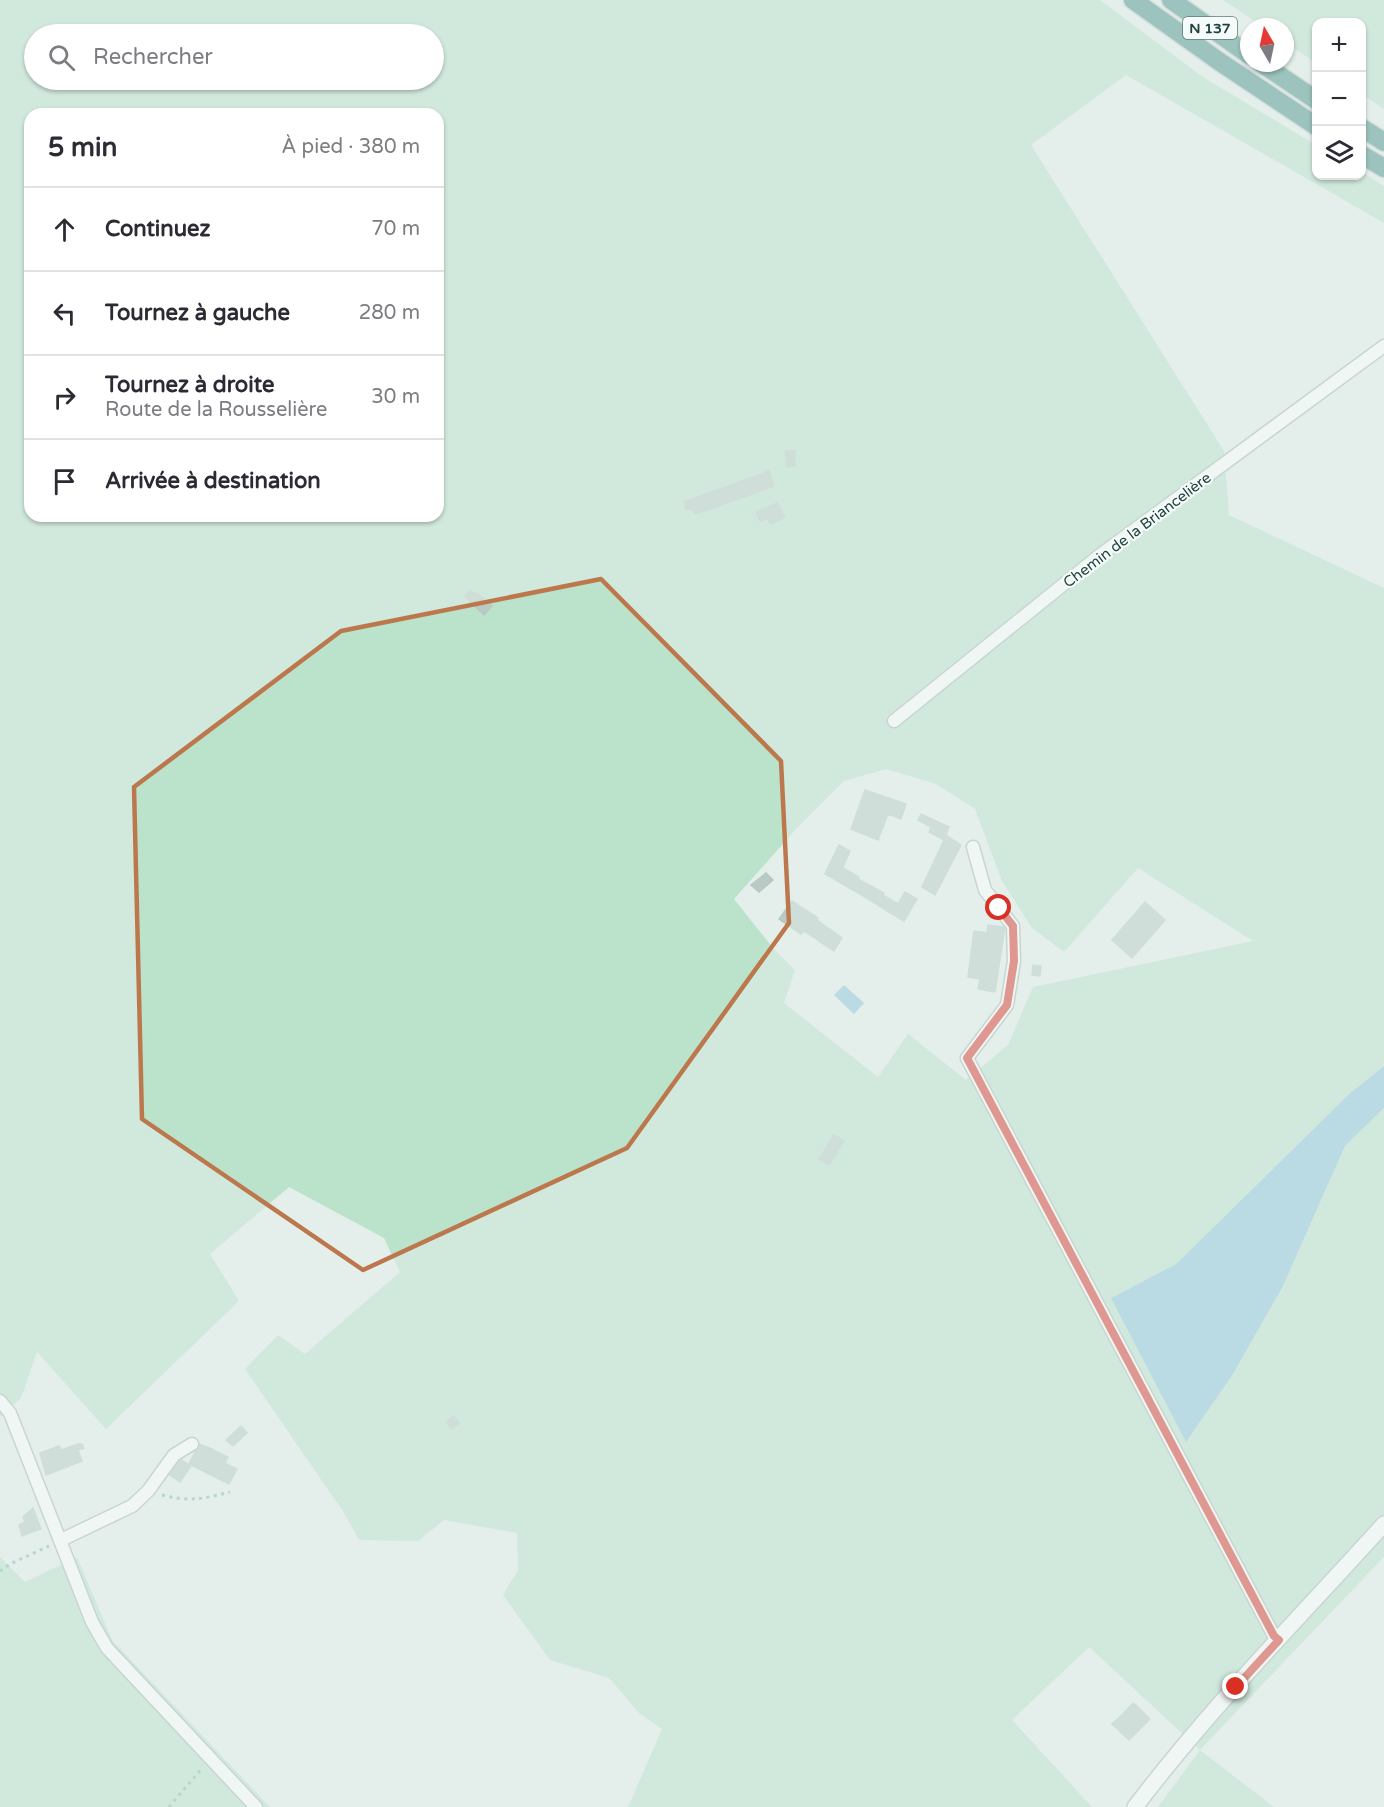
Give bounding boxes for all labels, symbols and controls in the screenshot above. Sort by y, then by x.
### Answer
road number: N 137 [1183,17,1237,39]
north arrow [1240,18,1294,72]
map controls [1312,18,1366,180]
button: + [1312,18,1366,72]
search box [24,24,444,90]
icon: search [45,41,78,74]
text: Rechercher [93,44,213,70]
button: − [1312,72,1366,126]
button: layers [1312,126,1366,180]
text: 5 min [48,132,117,163]
text: À pied · 380 m [282,135,420,159]
icon: ahead [48,213,81,246]
text: Continuez [105,216,210,242]
text: 70 m [371,217,420,241]
icon: left [48,297,81,330]
text: Tournez à gauche [105,300,290,326]
text: 280 m [359,301,420,325]
text: Tournez à droite [105,372,274,398]
icon: right [48,381,81,414]
text: 30 m [371,385,420,409]
text: Route de la Rousselière [105,398,327,422]
icon: arrive [48,465,81,498]
text: Arrivée à destination [105,468,321,494]
street label: Chemin de la Briancelière [1060,469,1214,591]
route start [985,894,1011,920]
route end [1222,1673,1248,1699]

